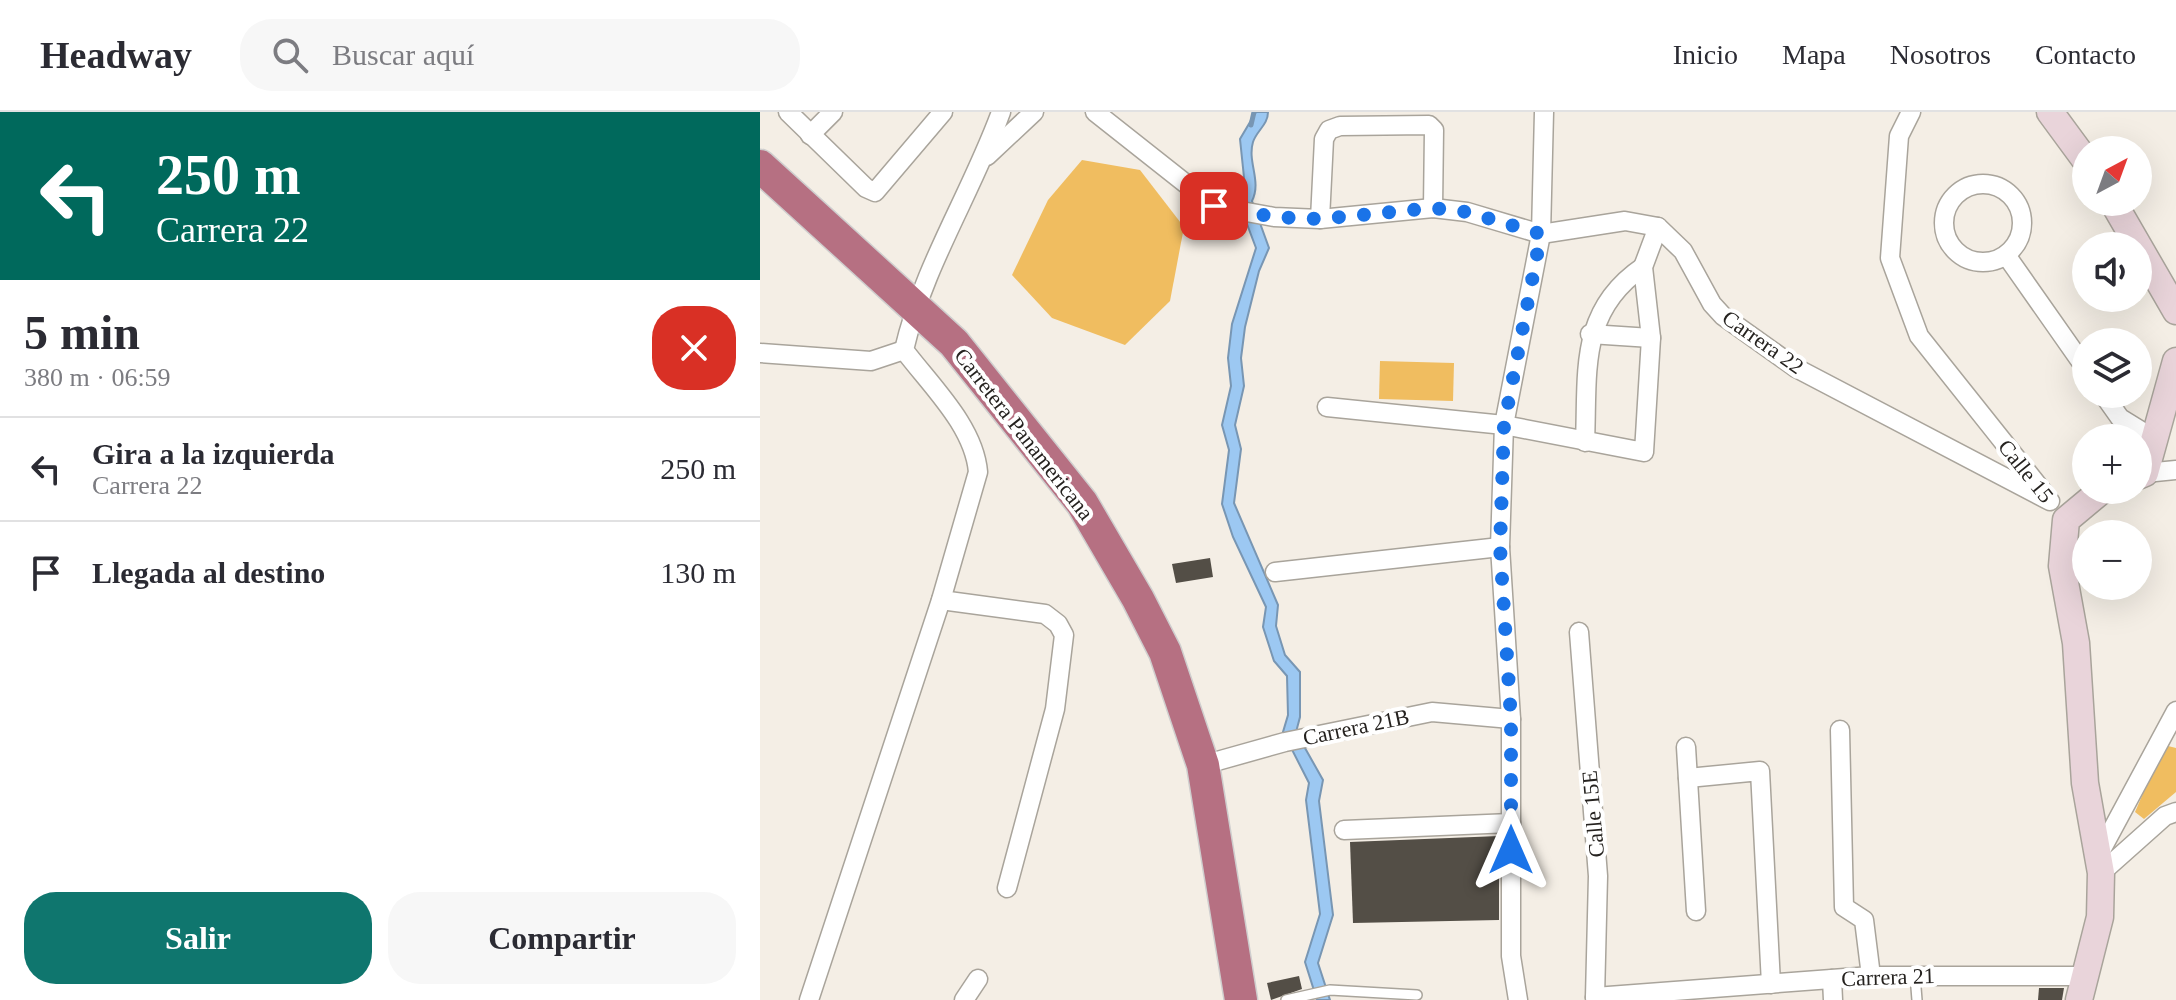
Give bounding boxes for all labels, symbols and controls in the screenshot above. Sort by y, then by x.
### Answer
search box [240,19,800,91]
icon: search [268,33,312,77]
text: Headway [40,34,192,76]
text: Buscar aquí [332,38,474,71]
text: Inicio [1673,39,1738,70]
text: Mapa [1782,39,1846,70]
text: Nosotros [1890,39,1991,70]
text: Contacto [2035,39,2136,70]
north arrow [2072,136,2152,216]
map controls [2072,136,2152,600]
icon: left [24,144,128,248]
text: 250 m [156,144,301,206]
pin [1180,172,1248,240]
icon: arrive [1192,184,1236,228]
text: Carrera 22 [156,210,309,250]
button: sound [2072,232,2152,312]
street label: Carrera 22 [1718,305,1808,379]
text: 5 min [24,306,140,359]
button: close [652,306,736,390]
button: layers [2072,328,2152,408]
street label: Carretera Panamericana [949,343,1099,525]
text: 380 m · 06:59 [24,363,171,392]
button: + [2072,424,2152,504]
street label: Calle 15 [1993,434,2059,508]
text: Gira a la izquierda [92,437,335,470]
icon: left [24,447,68,491]
text: 250 m [660,452,736,485]
text: Carrera 22 [92,471,202,500]
button: − [2072,520,2152,600]
icon: arrive [24,551,68,595]
text: Llegada al destino [92,556,325,589]
text: 130 m [660,556,736,589]
street label: Carrera 21B [1301,704,1411,750]
street label: Calle 15E [1577,769,1609,859]
position arrow [1469,808,1553,892]
button: Salir [24,892,372,984]
button: Compartir [388,892,736,984]
street label: Carrera 21 [1841,963,1935,991]

